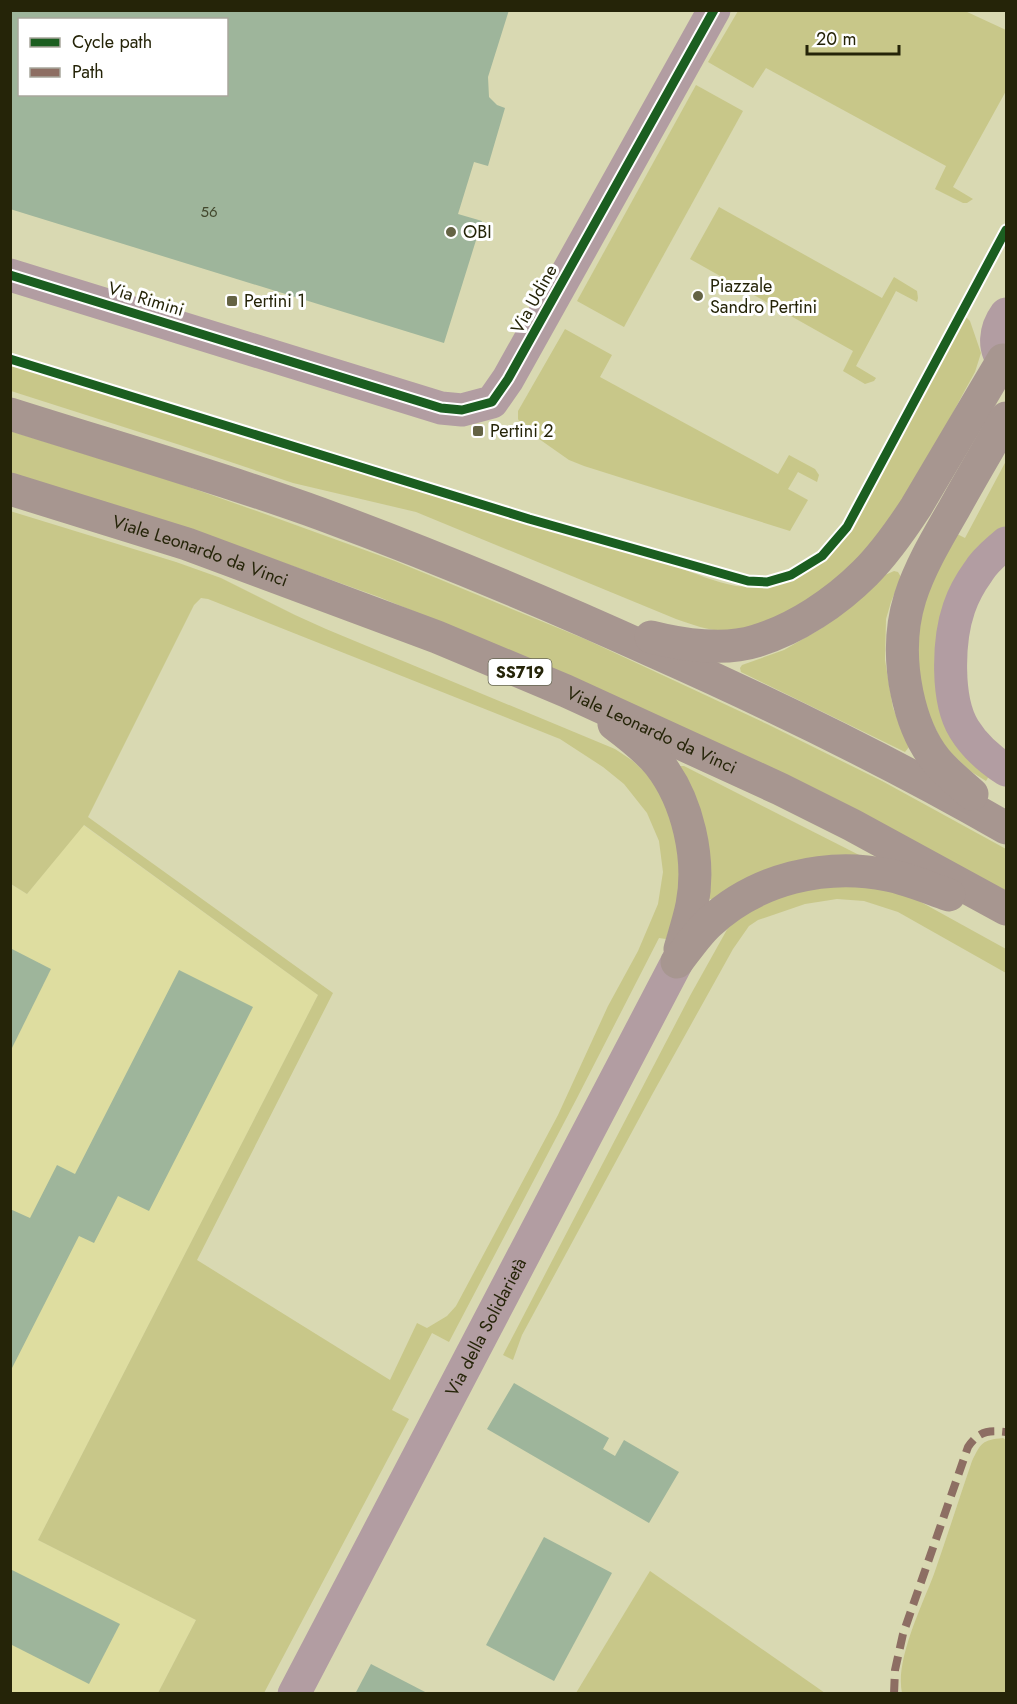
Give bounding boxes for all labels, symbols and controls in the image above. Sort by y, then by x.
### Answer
legend [18,18,228,96]
scale bar [807,18,898,56]
text: 20 m [816,26,856,52]
text: Cycle path [72,29,152,55]
text: Path [72,59,104,85]
house number: 56 [200,201,218,223]
place label: OBI [463,219,492,245]
marker: OBI [444,225,458,239]
street label: Via Udine [504,260,564,338]
place label: Piazzale Sandro Pertini [710,273,817,320]
street label: Via Rimini [105,275,187,323]
place label: Pertini 1 [244,288,305,314]
marker: Piazzale Sandro Pertini [691,289,705,303]
marker: Pertini 1 [225,294,239,308]
place label: Pertini 2 [490,418,554,444]
marker: Pertini 2 [471,424,485,438]
street label: Viale Leonardo da Vinci [109,509,292,594]
road number: SS719 [488,659,552,685]
street label: Viale Leonardo da Vinci [562,680,741,780]
street label: Via della Solidarietà [439,1253,533,1401]

